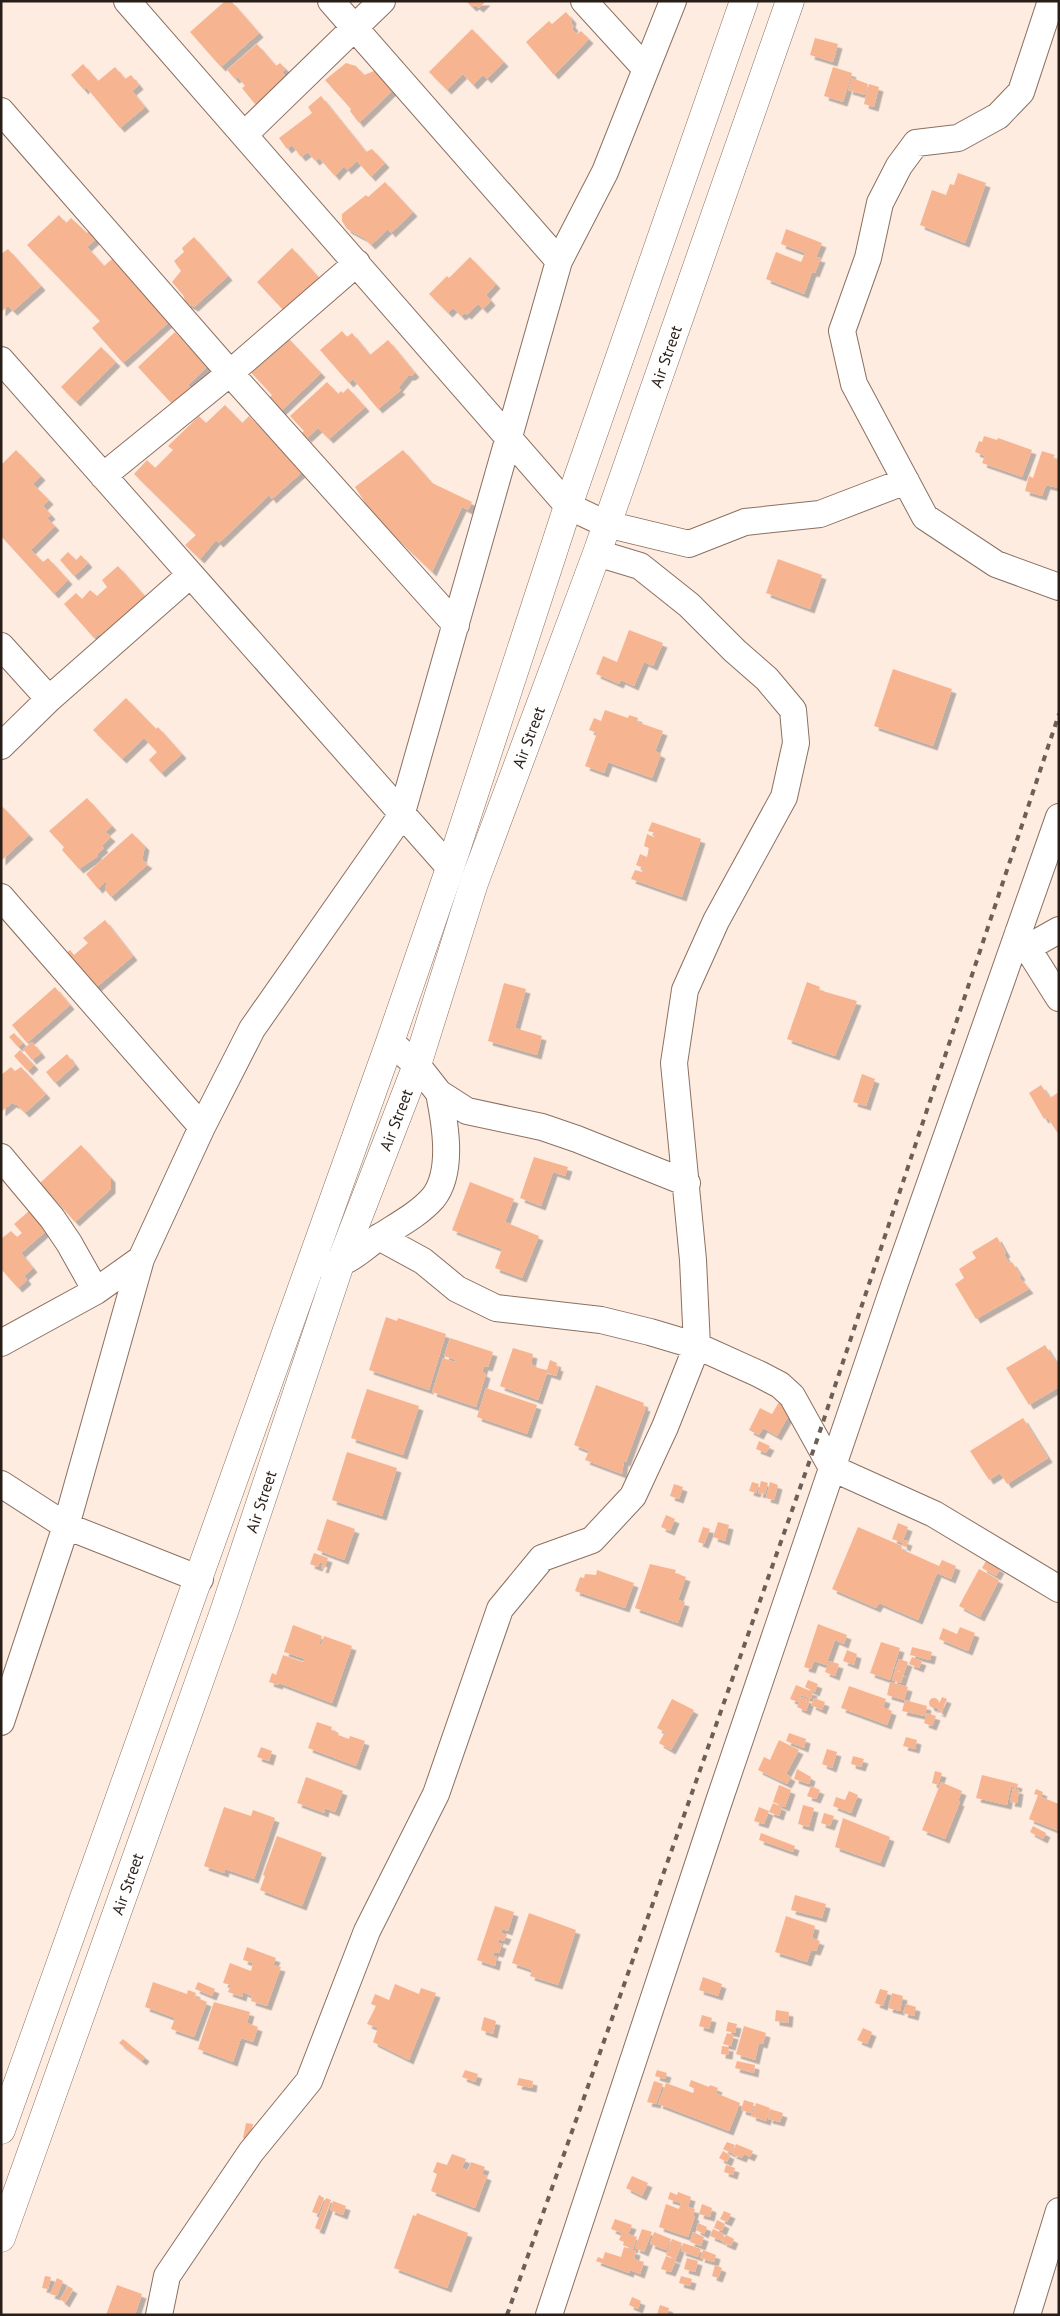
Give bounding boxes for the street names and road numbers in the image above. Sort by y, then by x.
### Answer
street label: Air Street [646,322,686,390]
street label: Air Street [508,703,549,771]
street label: Air Street [375,1086,417,1153]
street label: Air Street [241,1467,281,1535]
street label: Air Street [107,1850,148,1917]

